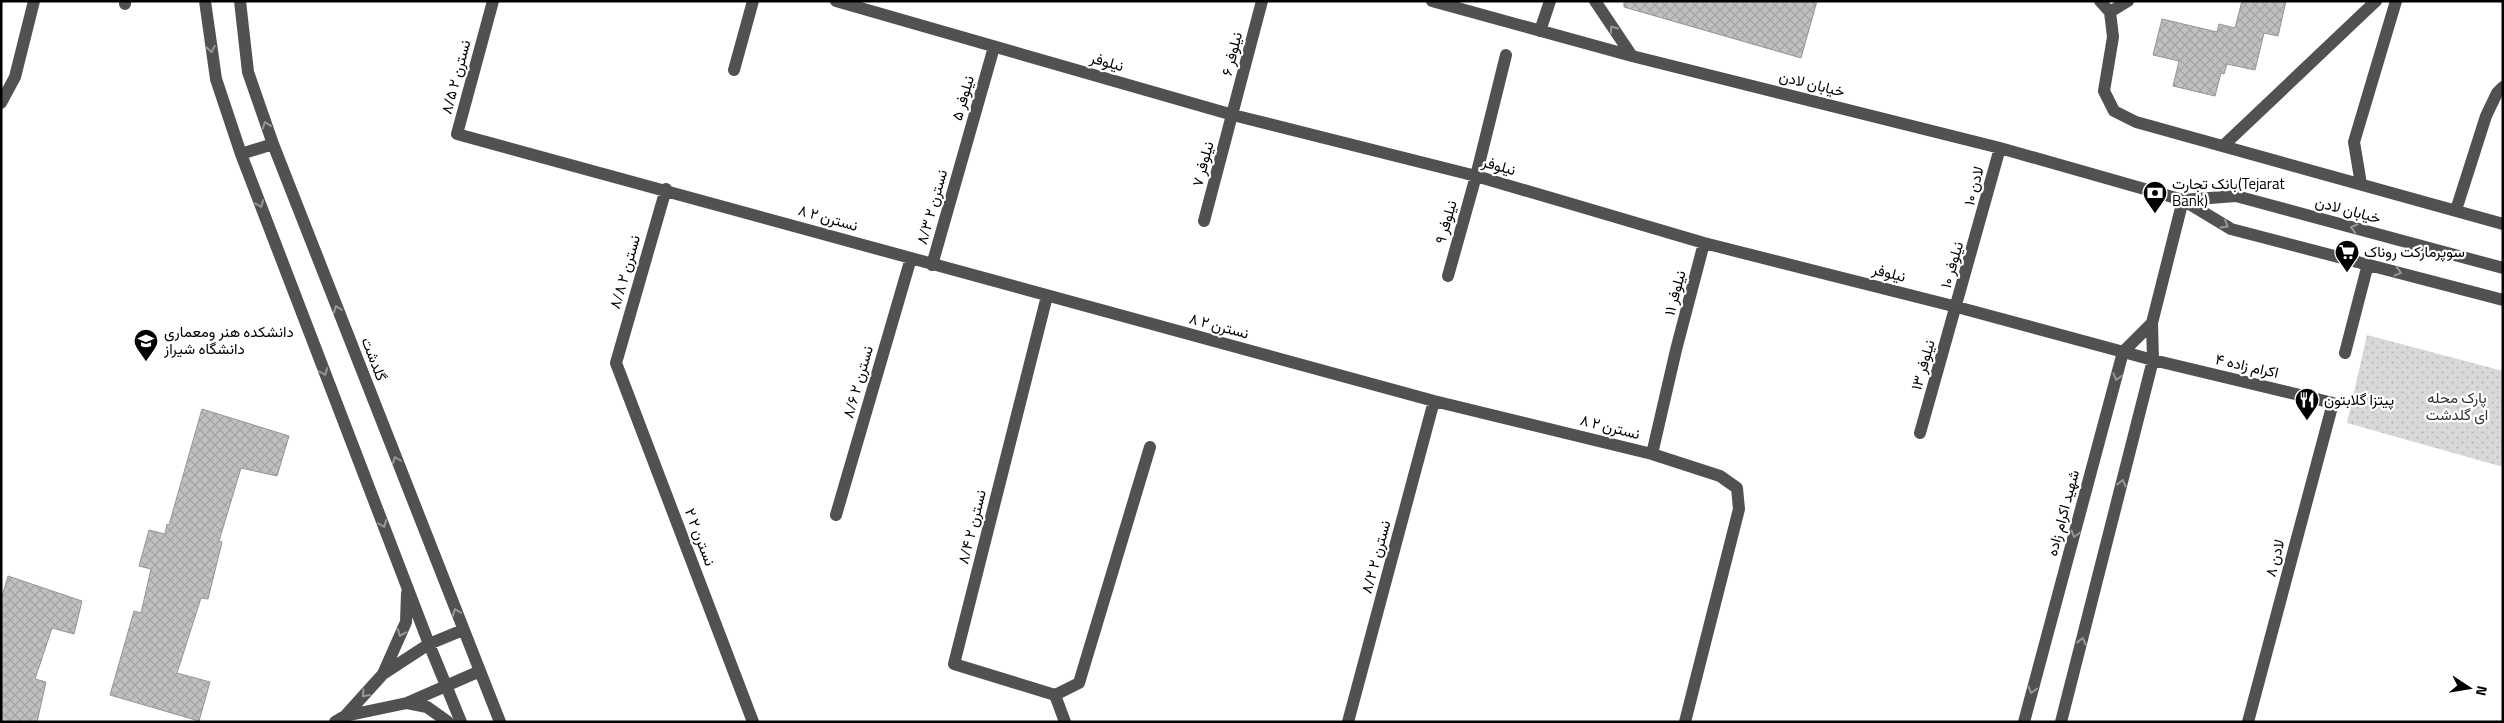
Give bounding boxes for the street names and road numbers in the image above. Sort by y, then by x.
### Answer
street label: ۶ نیلوفر [1215,30,1248,78]
street label: ۸/۵ نسترن ۲ [435,37,476,117]
street label: نیلوفر [1087,46,1127,77]
street label: خیابان لادن [1777,64,1847,103]
street label: ۵ نیلوفر [945,73,980,123]
street label: ۷ نیلوفر [1185,139,1220,189]
street label: نیلوفر [1479,150,1519,181]
street label: ۱۰ لادن [1957,164,1990,208]
street label: ۸/۳ نسترن ۲ [910,167,953,247]
street label: خیابان لادن [2313,190,2384,229]
street label: ۹ نیلوفر [1428,197,1463,246]
street label: ۸ نسترن ۲ [796,198,861,237]
street label: ۸/۸ نسترن ۲ [603,232,646,312]
street label: ۱۰ نیلوفر [1934,239,1969,291]
street label: نیلوفر [1869,257,1908,288]
street label: ۱۱ نیلوفر [1657,268,1692,318]
street label: ۸ نسترن ۲ [1187,306,1252,345]
street label: گلدشت [356,334,393,384]
street label: ۱۳ نیلوفر [1904,337,1941,393]
street label: ۸/۶ نسترن ۲ [836,343,879,421]
street label: ۴ اکرام زاده [2213,347,2281,384]
street label: ۸ نسترن ۲ [1578,408,1643,445]
street label: شهید اکرام زاده [2040,467,2085,559]
street label: ۸/۴ نسترن ۲ [951,487,992,566]
street label: ۲ نسترن ۲ [679,505,722,569]
street label: ۸/۲ نسترن ۲ [1355,518,1396,596]
street label: ۸ لادن [2258,537,2291,579]

